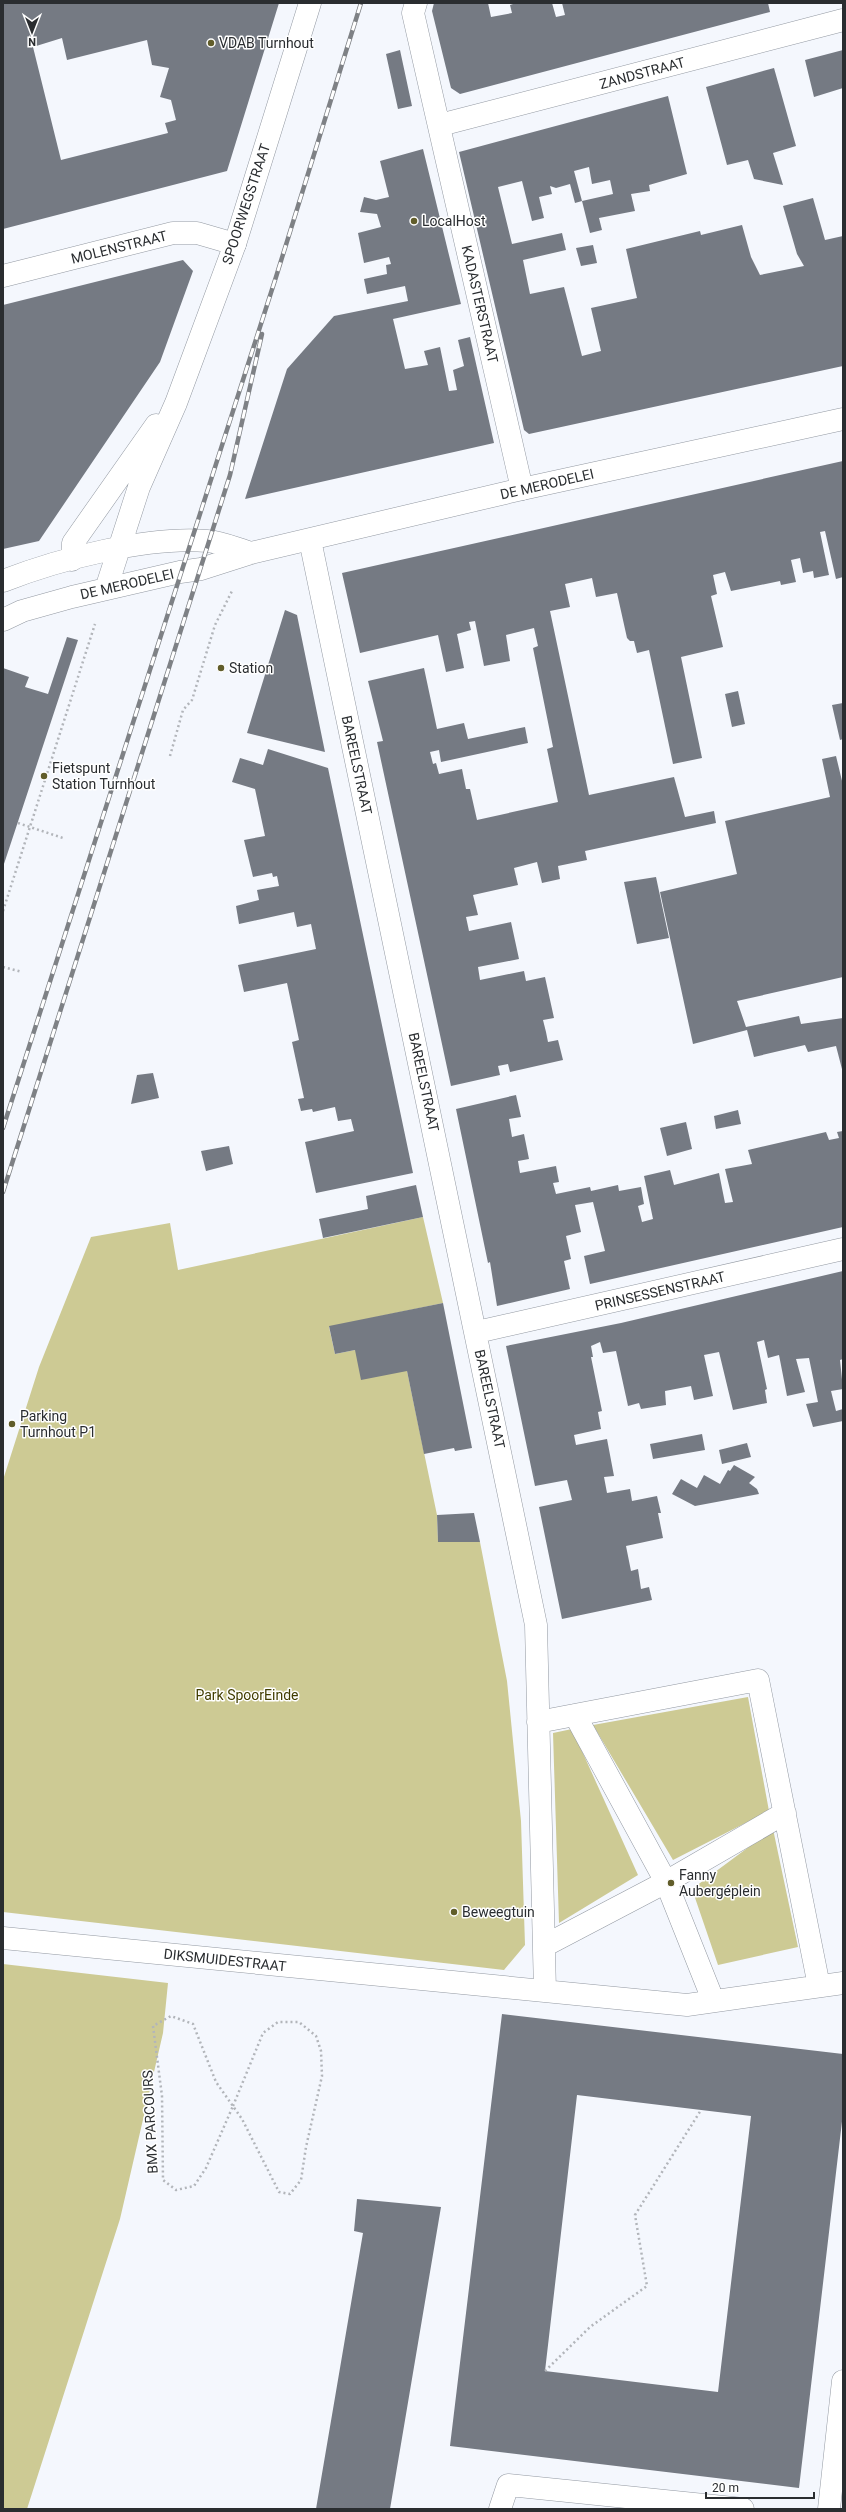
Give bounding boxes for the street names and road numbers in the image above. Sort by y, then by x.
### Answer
street label: ZANDSTRAAT [598,54,687,92]
street label: SPOORWEGSTRAAT [219,141,273,266]
street label: MOLENSTRAAT [69,227,169,267]
street label: KADASTERSTRAAT [459,244,501,365]
street label: DE MERODELEI [499,465,595,503]
street label: DE MERODELEI [79,565,175,603]
street label: BAREELSTRAAT [339,714,375,817]
street label: BAREELSTRAAT [406,1031,442,1134]
street label: PRINSESSENSTRAAT [593,1268,727,1314]
street label: BAREELSTRAAT [472,1348,508,1451]
street label: DIKSMUIDESTRAAT [163,1946,288,1974]
street label: BMX PARCOURS [139,2070,161,2174]

